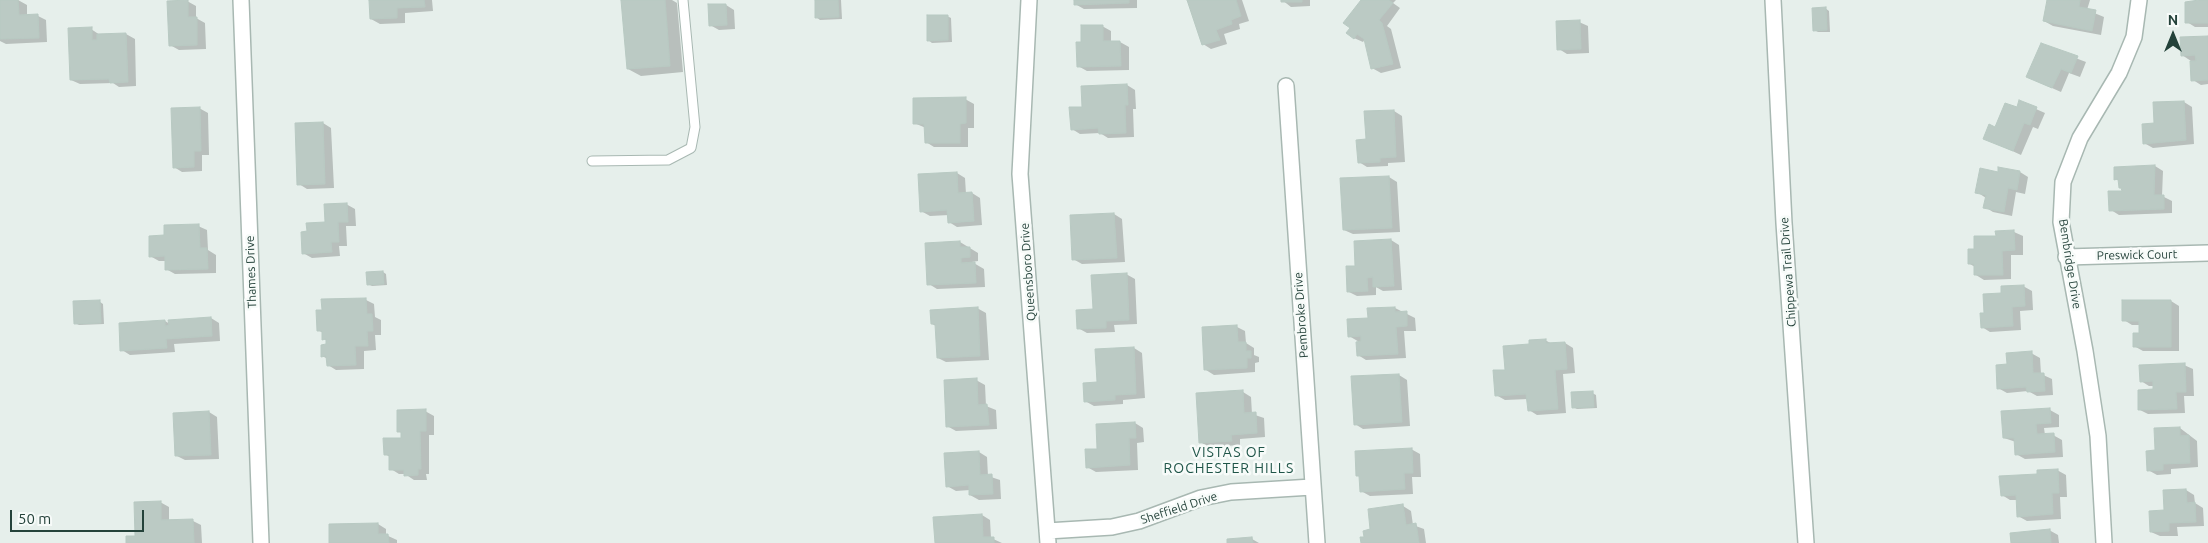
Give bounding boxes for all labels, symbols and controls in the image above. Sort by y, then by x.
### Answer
north arrow [2148,10,2198,60]
text: N [2168,12,2178,28]
street label: Chippewa Trail Drive [1777,217,1799,327]
street label: Bembridge Drive [2056,218,2084,310]
street label: Queensboro Drive [1017,223,1039,321]
street label: Thames Drive [243,235,259,309]
street label: Preswick Court [2097,247,2177,263]
street label: Pembroke Drive [1291,272,1311,358]
district label: VISTAS OF ROCHESTER HILLS [1162,444,1296,477]
street label: Sheffield Drive [1139,489,1219,527]
scale bar [12,500,146,532]
text: 50 m [18,510,51,527]

